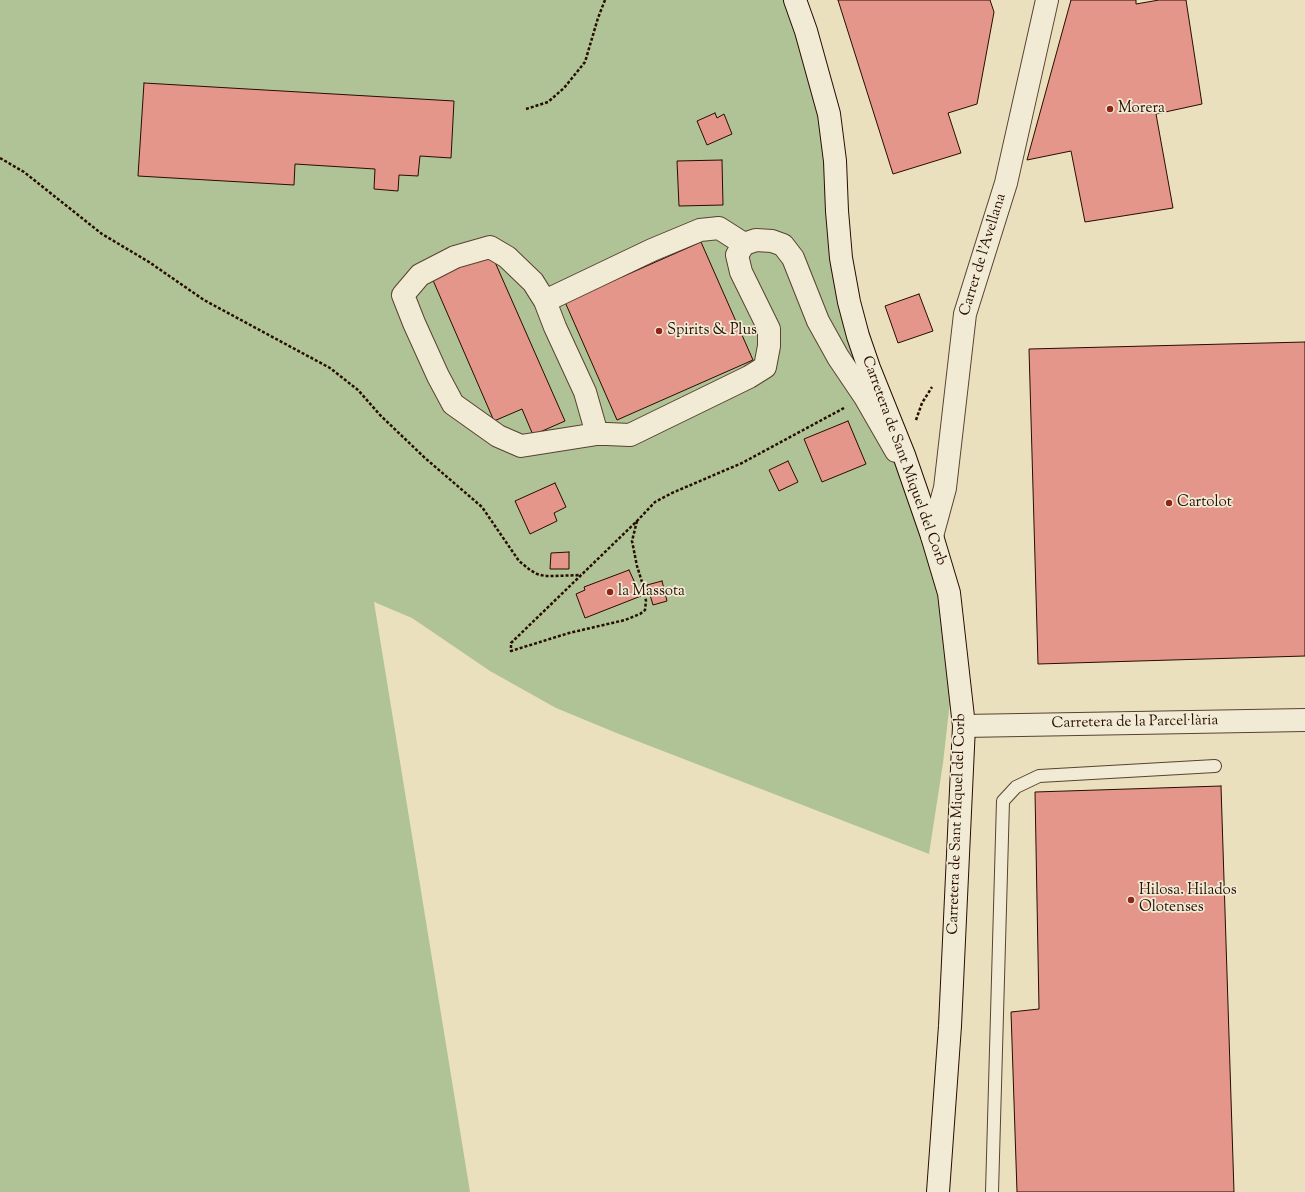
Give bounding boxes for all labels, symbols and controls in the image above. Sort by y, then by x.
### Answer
place label: Morera [1118,100,1165,118]
marker: Morera [1105,104,1115,114]
street label: Carrer de l'Avellana [957,192,1011,318]
place label: Spirits & Plus [667,322,757,340]
marker: Spirits & Plus [654,326,664,336]
street label: Carretera de Sant Miquel del Corb [857,354,949,568]
place label: Cartolot [1177,494,1232,512]
marker: Cartolot [1164,498,1174,508]
place label: la Massota [618,583,685,601]
marker: la Massota [605,587,615,597]
street label: Carretera de Sant Miquel del Corb [945,713,971,935]
street label: Carretera de la Parcel·lària [1051,713,1219,733]
place label: Hilosa. Hilados Olotenses [1139,882,1237,917]
marker: Hilosa. Hilados Olotenses [1126,895,1136,905]

